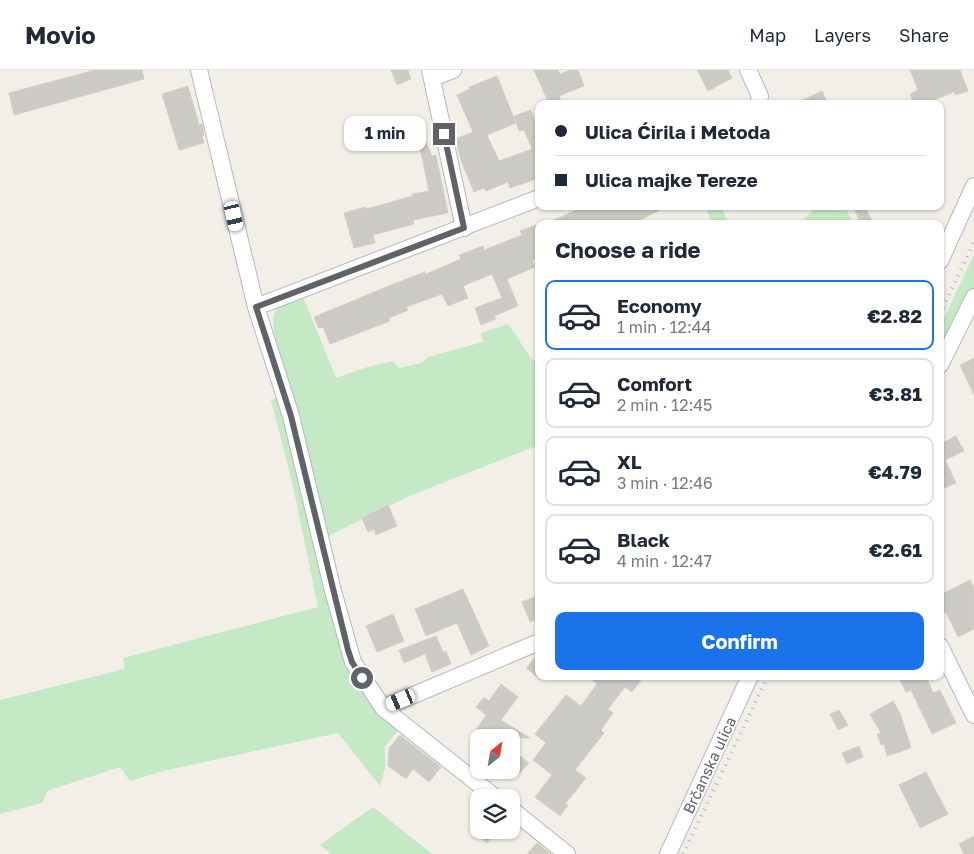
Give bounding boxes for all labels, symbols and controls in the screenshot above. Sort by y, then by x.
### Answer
text: Movio [25,20,96,49]
text: Map [749,24,786,46]
text: Layers [814,24,871,46]
text: Share [899,24,949,46]
callout: 1 min [344,116,426,152]
text: Ulica Ćirila i Metoda [585,120,770,143]
text: 1 min [365,123,405,143]
route end [433,123,455,145]
text: Ulica majke Tereze [585,168,758,191]
car [223,200,244,232]
text: Choose a ride [555,236,701,263]
icon: car [557,293,602,338]
text: Economy [617,294,702,317]
text: €2.82 [867,304,922,327]
text: 1 min · 12:44 [617,317,711,337]
icon: car [557,371,602,416]
text: Comfort [617,372,692,395]
text: €3.81 [869,382,922,405]
text: 2 min · 12:45 [617,395,712,415]
icon: car [557,449,602,494]
text: XL [617,450,642,473]
text: €4.79 [868,460,922,483]
text: 3 min · 12:46 [617,473,713,493]
icon: car [557,527,602,572]
text: Black [617,528,670,551]
text: €2.61 [869,538,922,561]
text: 4 min · 12:47 [617,551,712,571]
button: Confirm [555,612,924,670]
route start [351,667,373,689]
car [384,687,417,713]
street label: Brčanska ulica [679,714,739,816]
north arrow [470,729,520,779]
map controls [470,729,520,839]
button: layers [470,789,520,839]

